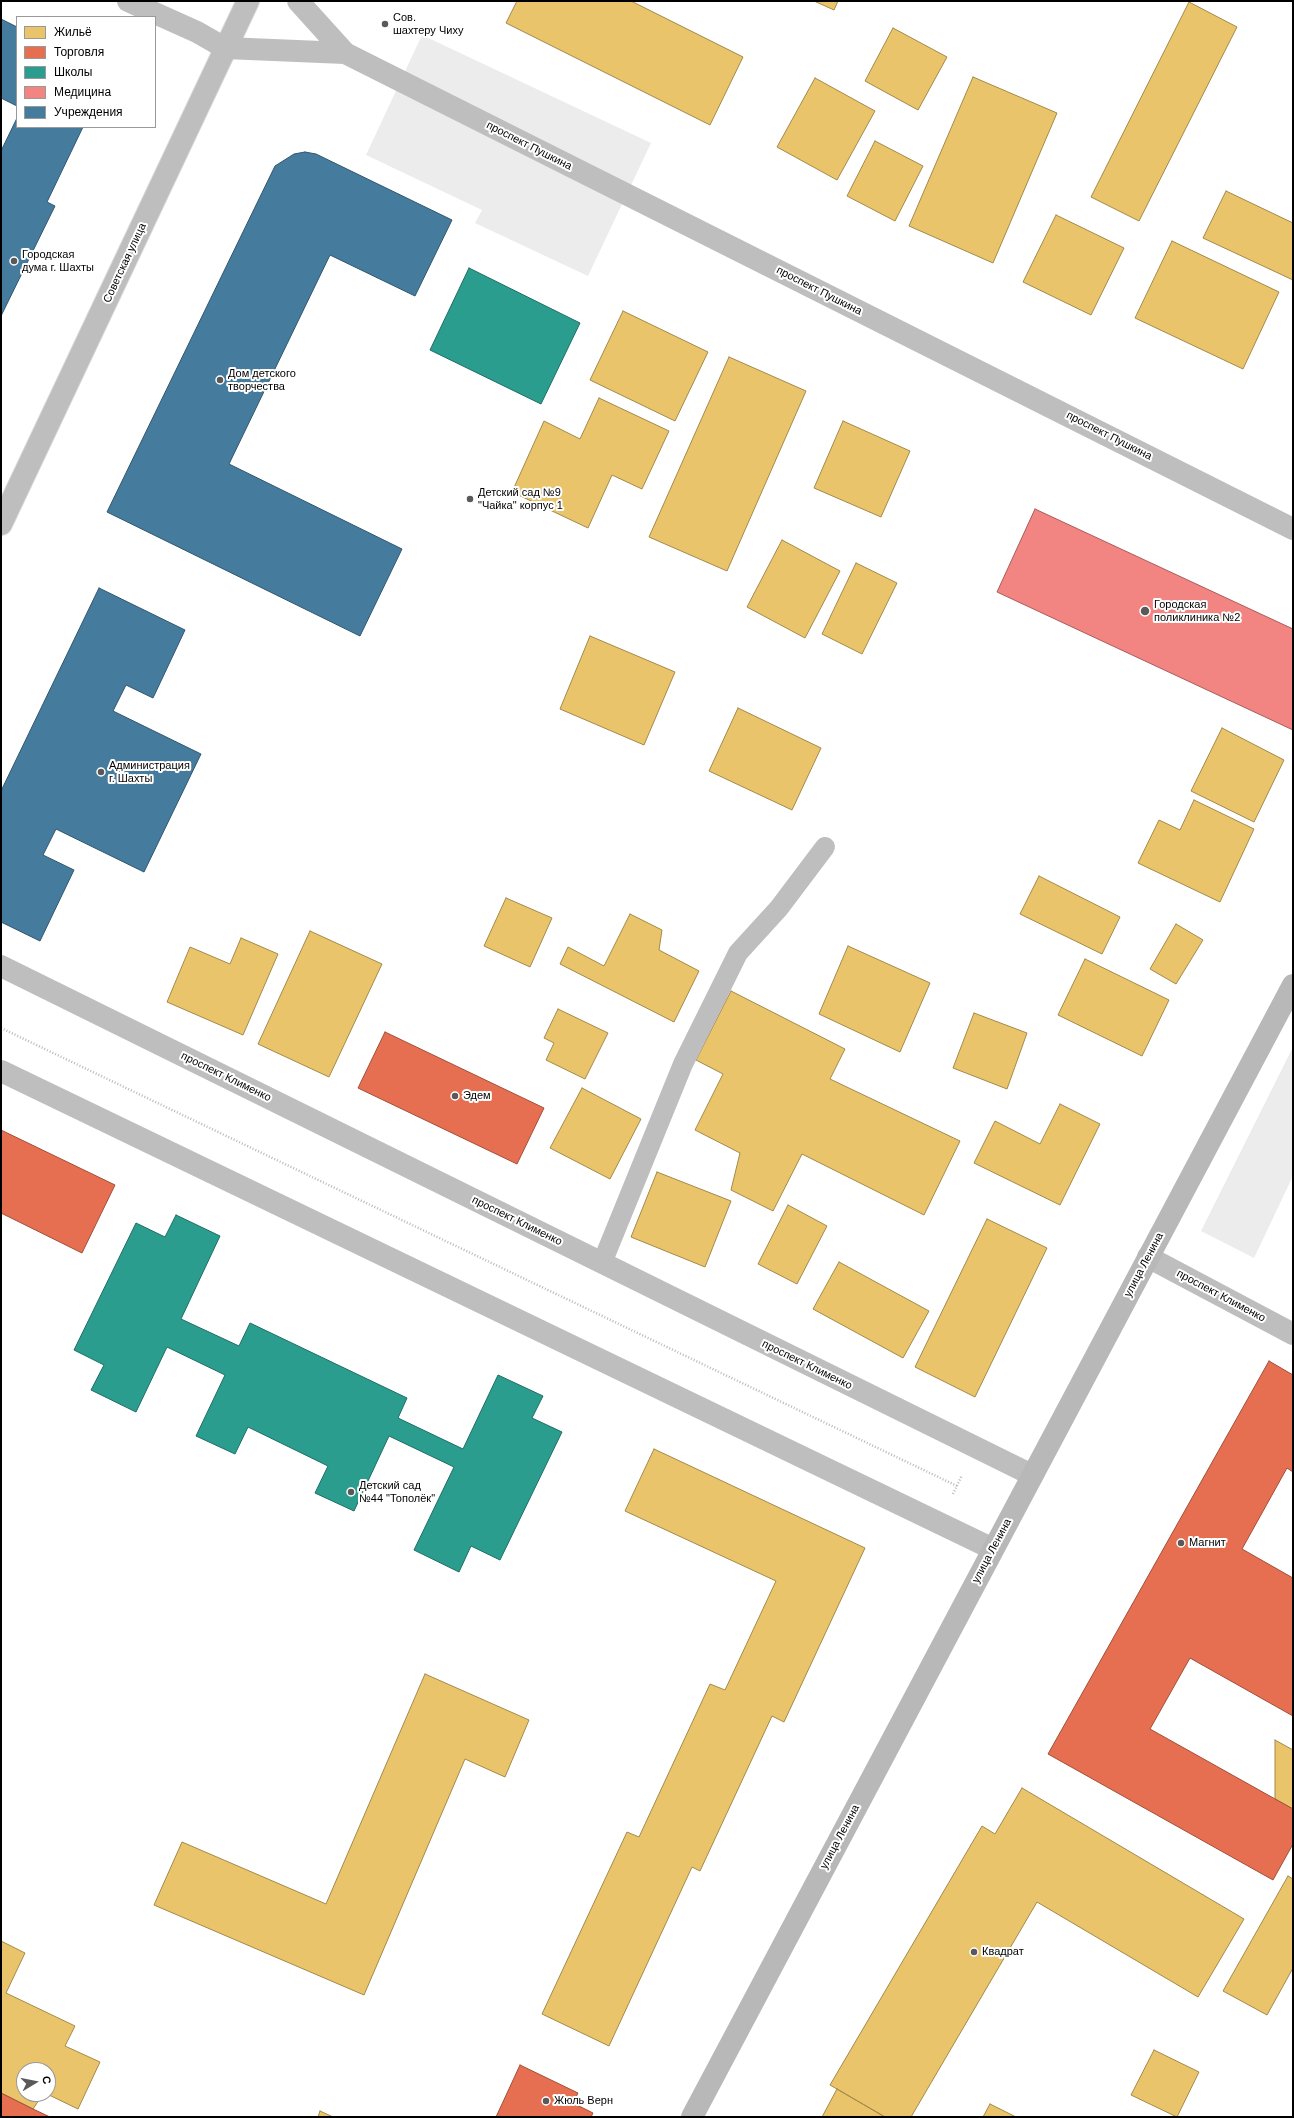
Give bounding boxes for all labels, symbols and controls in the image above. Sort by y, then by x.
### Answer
place label: Сов. шахтеру Чиху [393,11,463,37]
legend [16,16,156,128]
marker: Сов. шахтеру Чиху [380,19,390,29]
text: Жильё [54,25,92,39]
text: Торговля [54,45,104,59]
text: Школы [54,65,92,79]
text: Медицина [54,85,111,99]
text: Учреждения [54,105,123,119]
street label: проспект Пушкина [484,119,574,173]
street label: Советская улица [101,221,149,305]
place label: Городская дума г. Шахты [22,248,94,274]
marker: Городская дума г. Шахты [9,256,19,266]
street label: проспект Пушкина [774,264,864,318]
place label: Дом детского творчества [228,367,296,393]
marker: Дом детского творчества [215,375,225,385]
street label: проспект Пушкина [1064,409,1154,463]
place label: Детский сад №9 "Чайка" корпус 1 [478,486,563,512]
marker: Детский сад №9 "Чайка" корпус 1 [465,494,475,504]
place label: Городская поликлиника №2 [1154,598,1240,624]
marker: Городская поликлиника №2 [1139,605,1151,617]
place label: Администрация г. Шахты [109,759,190,785]
marker: Администрация г. Шахты [96,767,106,777]
street label: проспект Клименко [179,1049,273,1105]
place label: Эдем [463,1089,491,1103]
marker: Эдем [450,1091,460,1101]
street label: проспект Клименко [470,1193,564,1249]
street label: улица Ленина [1121,1231,1167,1299]
street label: проспект Клименко [1174,1267,1268,1325]
street label: проспект Клименко [760,1337,854,1393]
place label: Детский сад №44 "Тополёк" [359,1479,435,1505]
marker: Детский сад №44 "Тополёк" [346,1487,356,1497]
street label: улица Ленина [969,1517,1015,1585]
place label: Магнит [1189,1536,1226,1550]
marker: Магнит [1176,1538,1186,1548]
street label: улица Ленина [817,1803,863,1871]
place label: Квадрат [982,1945,1024,1959]
marker: Квадрат [969,1947,979,1957]
north arrow [16,2062,56,2102]
text: С [40,2075,53,2085]
place label: Жюль Верн [554,2094,613,2108]
marker: Жюль Верн [541,2096,551,2106]

